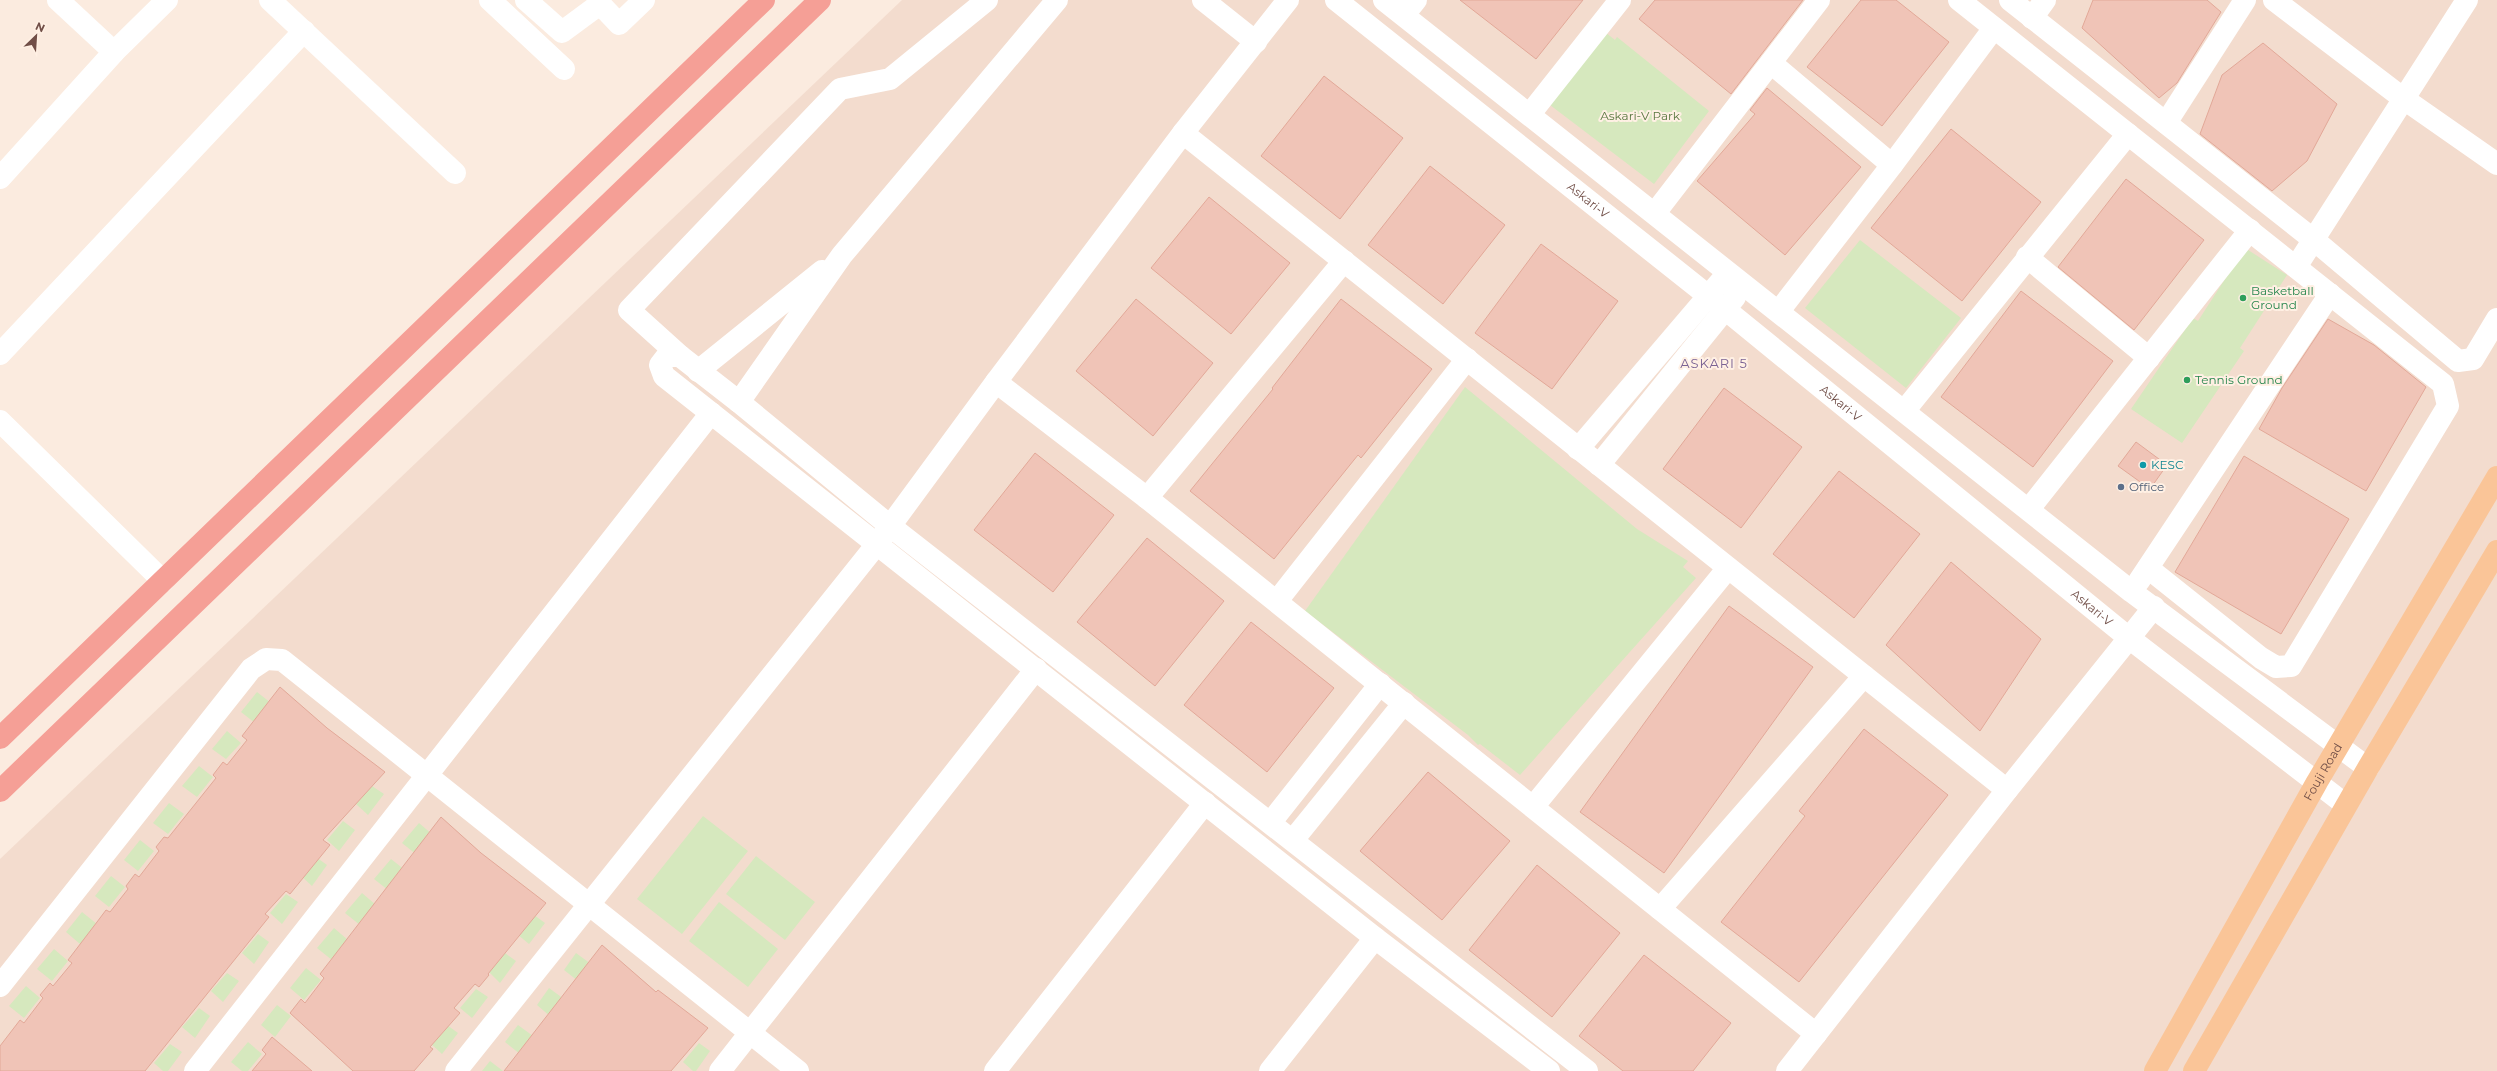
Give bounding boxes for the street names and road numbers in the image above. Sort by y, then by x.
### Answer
street label: Askari-V [1564,179,1613,222]
street label: Askari-V [1817,382,1865,425]
street label: Askari-V [2068,586,2117,629]
street label: Fouji Road [2300,740,2345,803]

